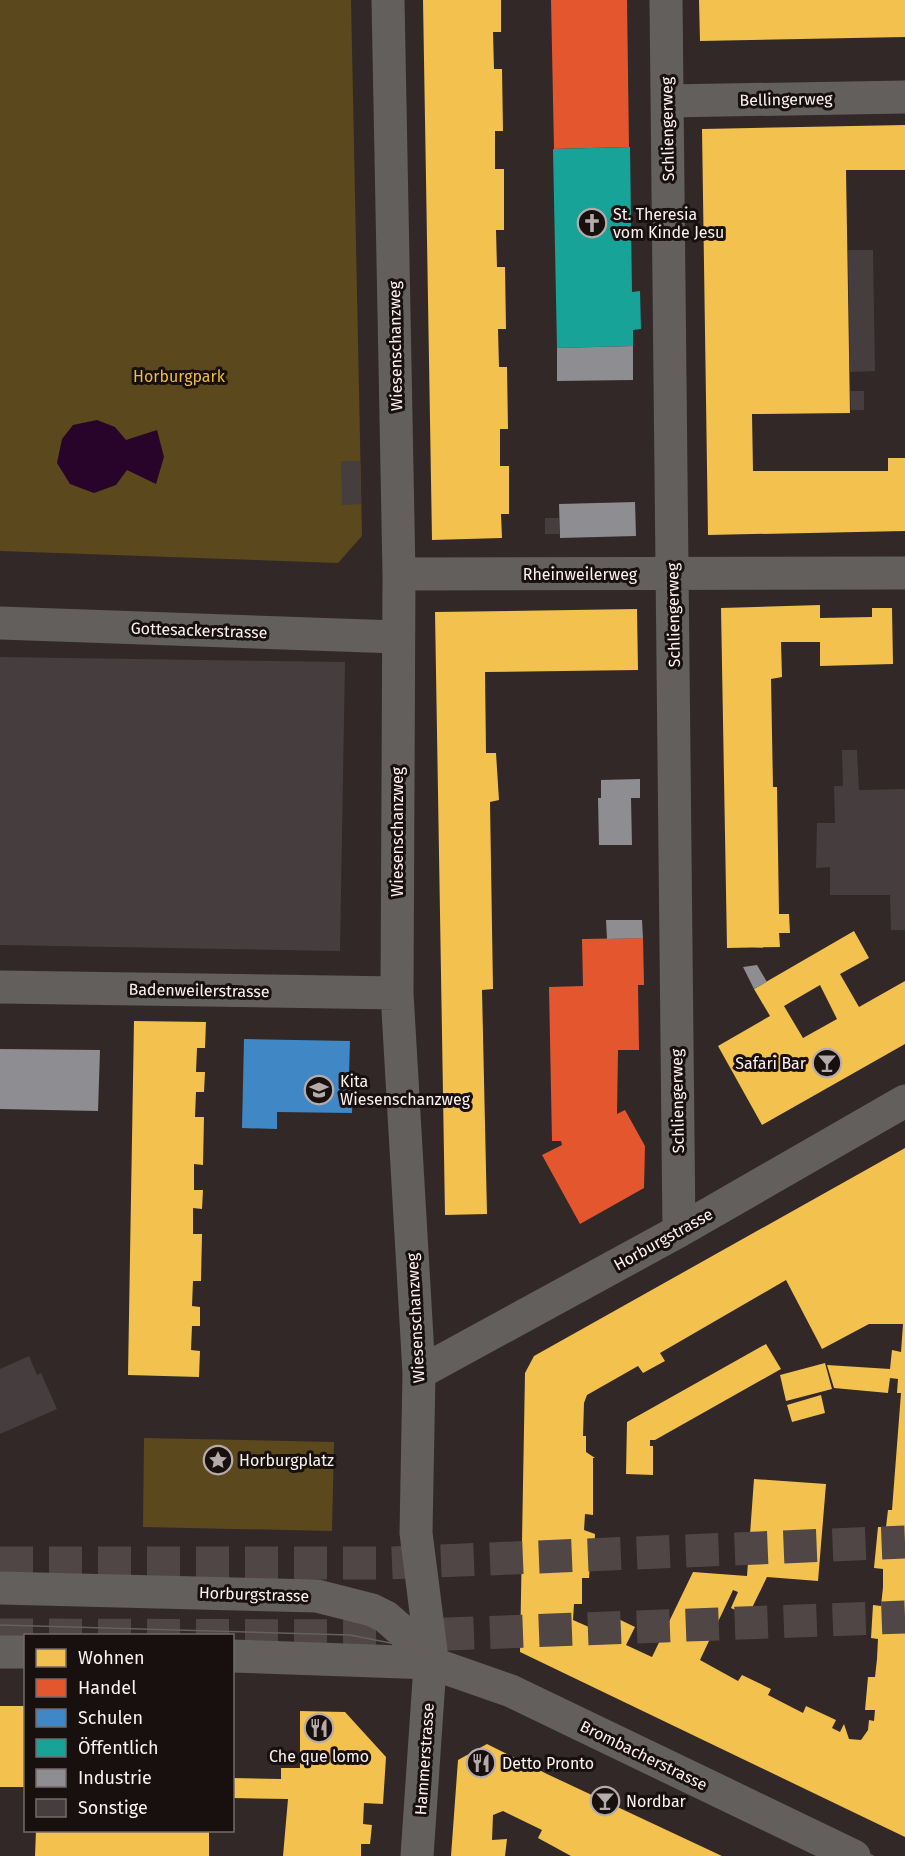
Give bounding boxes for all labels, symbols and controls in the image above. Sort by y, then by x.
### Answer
street label: Schliengerweg [657,76,678,181]
street label: Bellingerweg [739,89,833,110]
place label: St. Theresia vom Kinde Jesu [613,205,724,242]
church icon: St. Theresia vom Kinde Jesu [576,207,608,239]
street label: Wiesenschanzweg [385,280,406,411]
park label: Horburgpark [133,367,226,386]
street label: Schliengerweg [663,562,684,667]
street label: Rheinweilerweg [523,565,638,584]
street label: Gottesackerstrasse [130,619,268,642]
street label: Wiesenschanzweg [388,766,407,897]
street label: Badenweilerstrasse [128,980,270,1001]
bar icon: Safari Bar [811,1047,843,1079]
street label: Schliengerweg [667,1048,688,1153]
place label: Safari Bar [735,1054,807,1073]
place label: Kita Wiesenschanzweg [340,1072,471,1109]
school or university icon: Kita Wiesenschanzweg [303,1074,335,1106]
street label: Horburgstrasse [610,1204,716,1274]
street label: Wiesenschanzweg [403,1252,428,1383]
place icon: Horburgplatz [202,1444,234,1476]
place label: Horburgplatz [239,1451,334,1470]
street label: Horburgstrasse [199,1583,309,1606]
legend [24,1634,234,1832]
text: Wohnen [78,1647,145,1669]
text: Handel [78,1677,136,1699]
street label: Hammerstrasse [411,1702,438,1816]
text: Schulen [78,1707,143,1729]
restaurant icon: Che que lomo [303,1712,335,1744]
street label: Brombacherstrasse [577,1716,710,1794]
text: Öffentlich [78,1737,159,1759]
place label: Che que lomo [269,1747,369,1766]
restaurant icon: Detto Pronto [465,1747,497,1779]
place label: Detto Pronto [502,1754,594,1773]
text: Industrie [78,1767,152,1789]
bar icon: Nordbar [589,1785,621,1817]
place label: Nordbar [626,1792,687,1811]
text: Sonstige [78,1797,148,1819]

